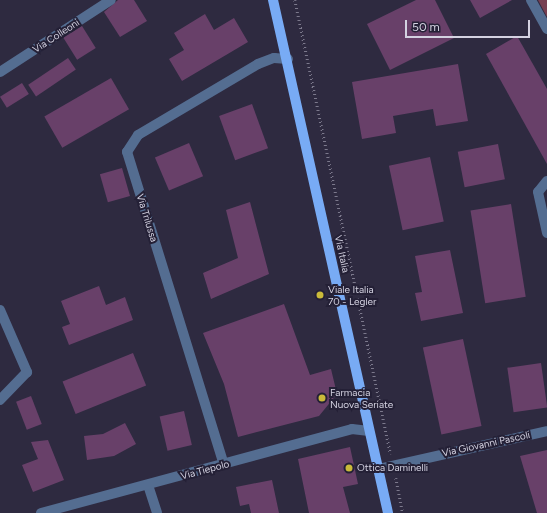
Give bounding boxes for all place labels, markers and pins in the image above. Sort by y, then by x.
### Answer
place label: Viale Italia 70 - Legler [328,283,376,306]
marker: Viale Italia 70 - Legler [315,290,325,300]
place label: Farmacia Nuova Seriate [330,386,393,410]
marker: Farmacia Nuova Seriate [317,393,327,403]
place label: Ottica Daminelli [357,462,428,474]
marker: Ottica Daminelli [344,463,354,473]

